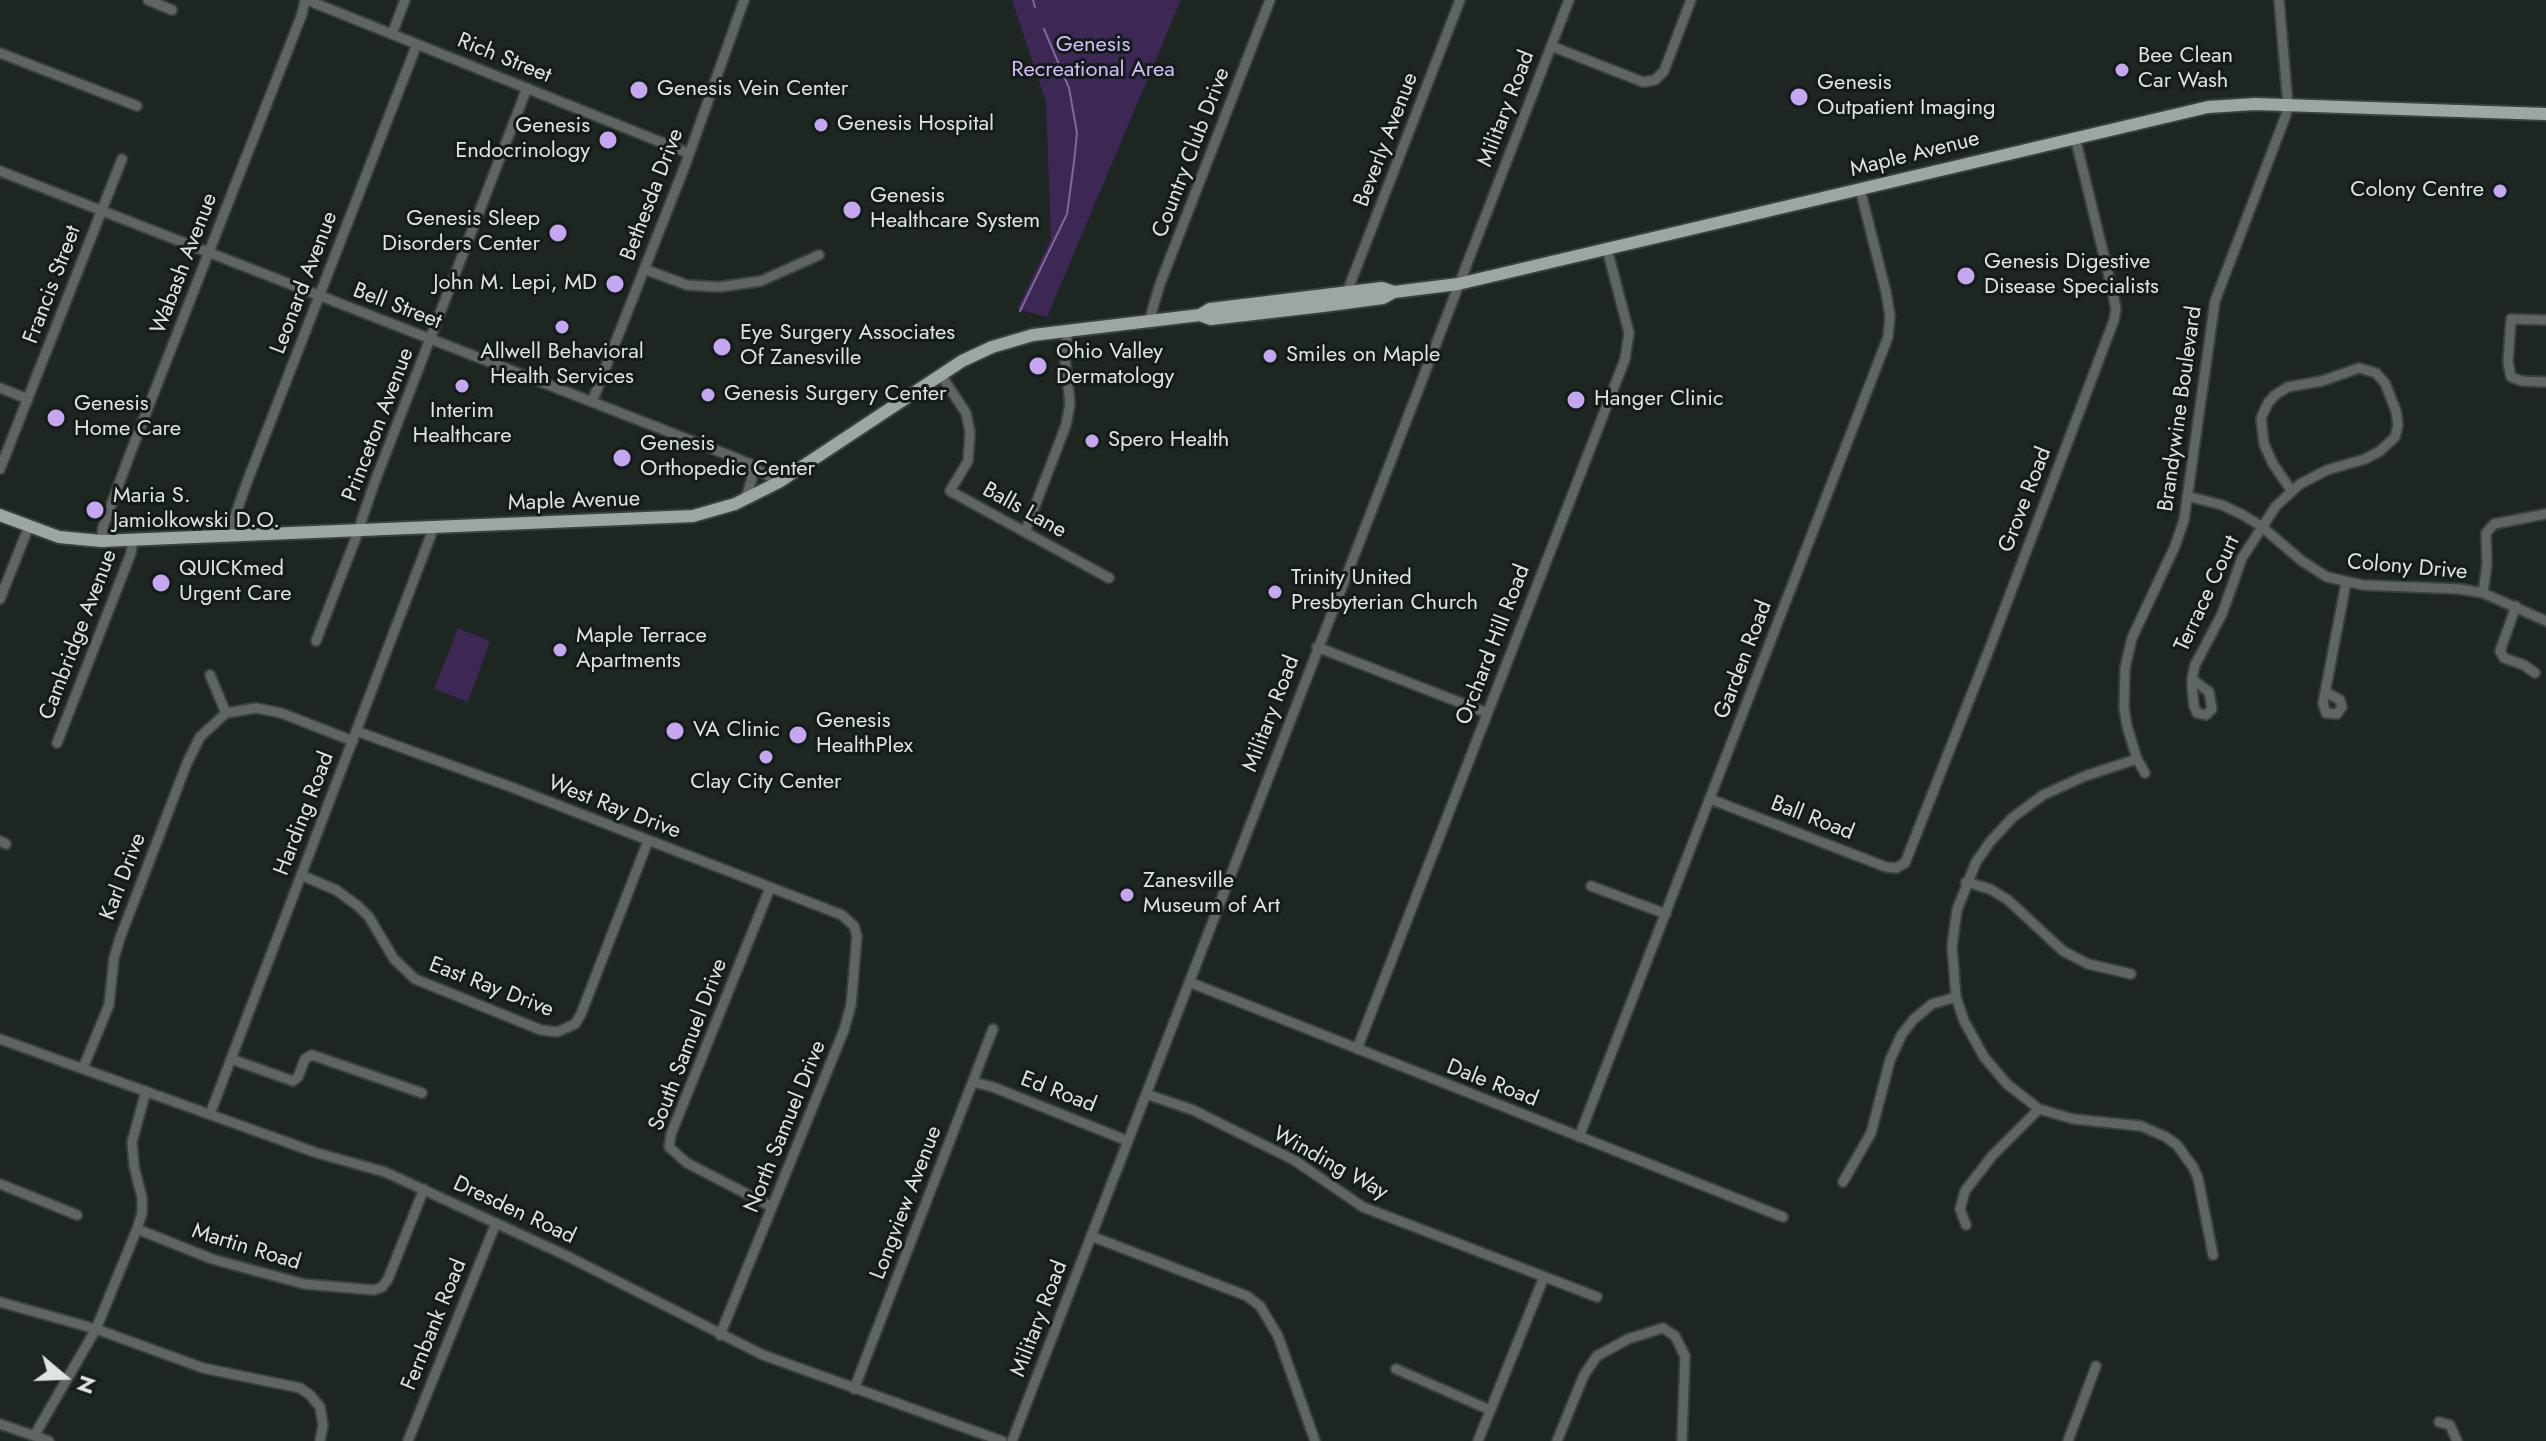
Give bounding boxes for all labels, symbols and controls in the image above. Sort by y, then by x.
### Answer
street label: Rich Street [453,28,555,90]
park label: Genesis Recreational Area [1011,33,1175,84]
place label: Bee Clean Car Wash [2138,44,2233,96]
street label: Military Road [1473,47,1541,171]
marker: Bee Clean Car Wash [2113,61,2131,79]
street label: Country Club Drive [1147,64,1237,242]
street label: Beverly Avenue [1349,69,1425,211]
place label: Genesis Outpatient Imaging [1817,71,1996,122]
place label: Genesis Vein Center [657,77,848,103]
marker: Genesis Vein Center [628,79,650,101]
marker: Genesis Outpatient Imaging [1788,86,1810,108]
place label: Genesis Hospital [837,112,994,138]
place label: Genesis Endocrinology [455,114,590,166]
marker: Genesis Hospital [812,116,830,134]
street label: Bethesda Drive [616,125,690,265]
street label: Maple Avenue [1848,126,1982,184]
marker: Genesis Endocrinology [597,129,619,151]
place label: Colony Centre [2350,178,2484,204]
marker: Colony Centre [2491,182,2509,200]
place label: Genesis Healthcare System [870,184,1040,236]
street label: Wabash Avenue [146,190,224,338]
marker: Genesis Healthcare System [841,199,863,221]
place label: Genesis Sleep Disorders Center [382,207,540,258]
street label: Leonard Avenue [266,208,344,358]
street label: Francis Street [18,222,88,348]
marker: Genesis Sleep Disorders Center [547,222,569,244]
place label: Genesis Digestive Disease Specialists [1984,250,2159,302]
marker: Genesis Digestive Disease Specialists [1955,265,1977,287]
place label: John M. Lepi, MD [433,271,597,297]
marker: John M. Lepi, MD [604,273,626,295]
street label: Bell Street [349,278,445,336]
street label: Brandywine Boulevard [2154,305,2208,513]
marker: Allwell Behavioral Health Services [553,318,571,336]
place label: Eye Surgery Associates Of Zanesville [740,321,955,372]
marker: Eye Surgery Associates Of Zanesville [711,336,733,358]
place label: Allwell Behavioral Health Services [480,340,644,392]
place label: Ohio Valley Dermatology [1056,340,1174,392]
place label: Smiles on Maple [1286,343,1440,369]
street label: Princeton Avenue [338,345,420,505]
marker: Smiles on Maple [1261,347,1279,365]
marker: Ohio Valley Dermatology [1027,355,1049,377]
marker: Interim Healthcare [453,377,471,395]
place label: Genesis Surgery Center [724,382,947,408]
marker: Genesis Surgery Center [699,386,717,404]
place label: Hanger Clinic [1594,387,1724,413]
marker: Hanger Clinic [1565,389,1587,411]
place label: Genesis Home Care [74,392,181,444]
place label: Interim Healthcare [412,399,512,450]
marker: Genesis Home Care [45,407,67,429]
place label: Spero Health [1108,428,1229,454]
place label: Genesis Orthopedic Center [640,432,815,484]
marker: Spero Health [1083,432,1101,450]
street label: Grove Road [1994,444,2058,556]
marker: Genesis Orthopedic Center [611,447,633,469]
street label: Balls Lane [977,477,1071,545]
place label: Maria S. Jamiolkowski D.O. [113,484,280,536]
street label: Maple Avenue [507,486,641,518]
marker: Maria S. Jamiolkowski D.O. [84,499,106,521]
street label: Terrace Court [2170,532,2246,656]
street label: Cambridge Avenue [34,546,124,724]
street label: Colony Drive [2346,550,2468,586]
place label: QUICKmed Urgent Care [179,557,291,608]
street label: Orchard Hill Road [1451,561,1537,729]
place label: Trinity United Presbyterian Church [1291,566,1478,618]
marker: QUICKmed Urgent Care [150,572,172,594]
marker: Trinity United Presbyterian Church [1266,583,1284,601]
street label: Garden Road [1709,597,1779,723]
place label: Maple Terrace Apartments [576,624,707,676]
marker: Maple Terrace Apartments [551,641,569,659]
street label: Military Road [1238,652,1306,776]
place label: Genesis HealthPlex [816,709,913,760]
place label: VA Clinic [693,718,780,744]
marker: VA Clinic [664,720,686,742]
marker: Genesis HealthPlex [787,724,809,746]
street label: Harding Road [269,748,341,880]
marker: Clay City Center [757,748,775,766]
place label: Clay City Center [690,770,842,796]
street label: West Ray Drive [544,771,684,845]
street label: Ball Road [1767,791,1857,847]
street label: Karl Drive [95,830,153,924]
place label: Zanesville Museum of Art [1143,869,1280,920]
marker: Zanesville Museum of Art [1118,886,1136,904]
street label: East Ray Drive [425,952,557,1024]
street label: South Samuel Drive [644,955,734,1135]
street label: North Samuel Drive [739,1037,833,1217]
street label: Dale Road [1442,1054,1542,1114]
street label: Ed Road [1017,1067,1099,1119]
street label: Winding Way [1268,1121,1392,1207]
street label: Longview Avenue [866,1122,948,1284]
street label: Dresden Road [449,1171,579,1251]
street label: Martin Road [188,1219,304,1277]
street label: Fernbank Road [397,1256,473,1394]
street label: Military Road [1006,1257,1074,1381]
north arrow [24,1337,104,1417]
text: N [69,1371,105,1398]

